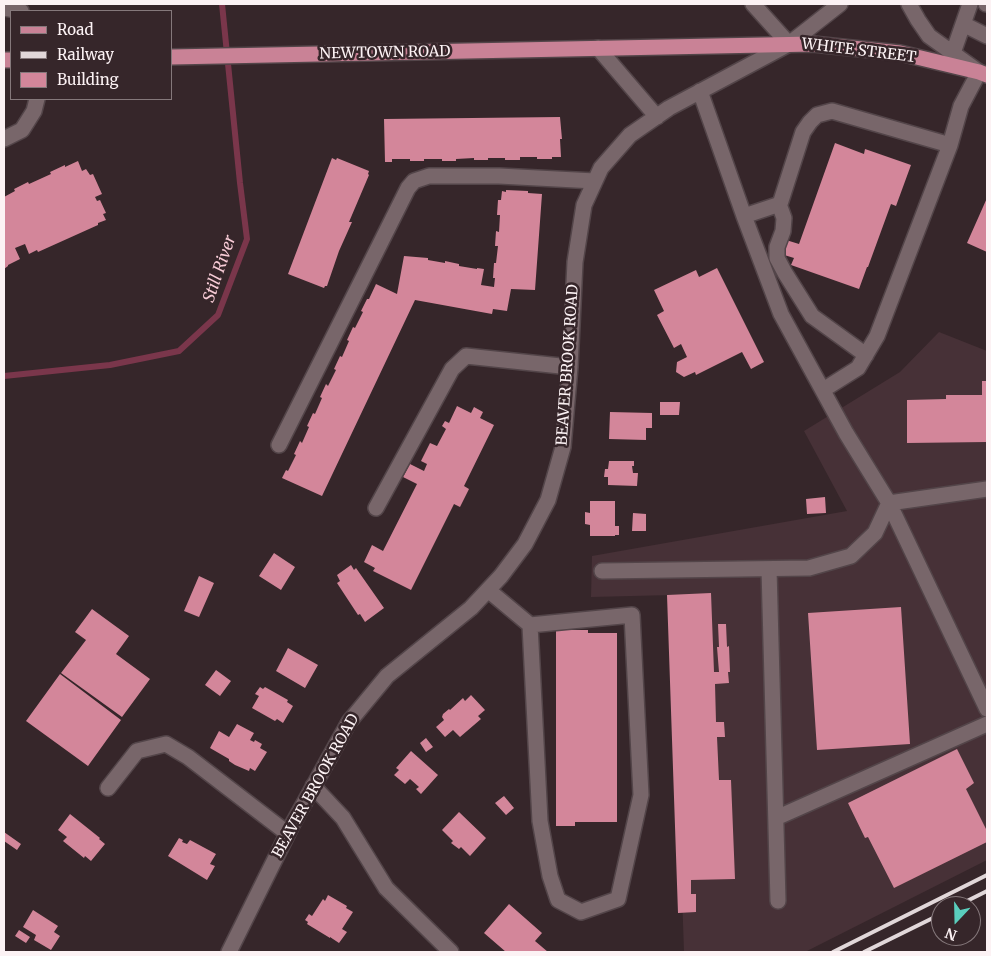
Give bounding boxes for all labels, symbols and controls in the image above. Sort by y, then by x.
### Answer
legend [10,10,172,100]
text: Road [57,20,93,39]
street label: WHITE STREET [801,35,917,67]
street label: NEWTOWN ROAD [319,43,451,63]
text: Railway [57,45,114,64]
text: Building [57,70,119,89]
water label: Still River [200,233,240,305]
street label: BEAVER BROOK ROAD [553,284,583,446]
street label: BEAVER BROOK ROAD [269,711,363,861]
north arrow [931,896,981,946]
text: N [943,924,959,944]

